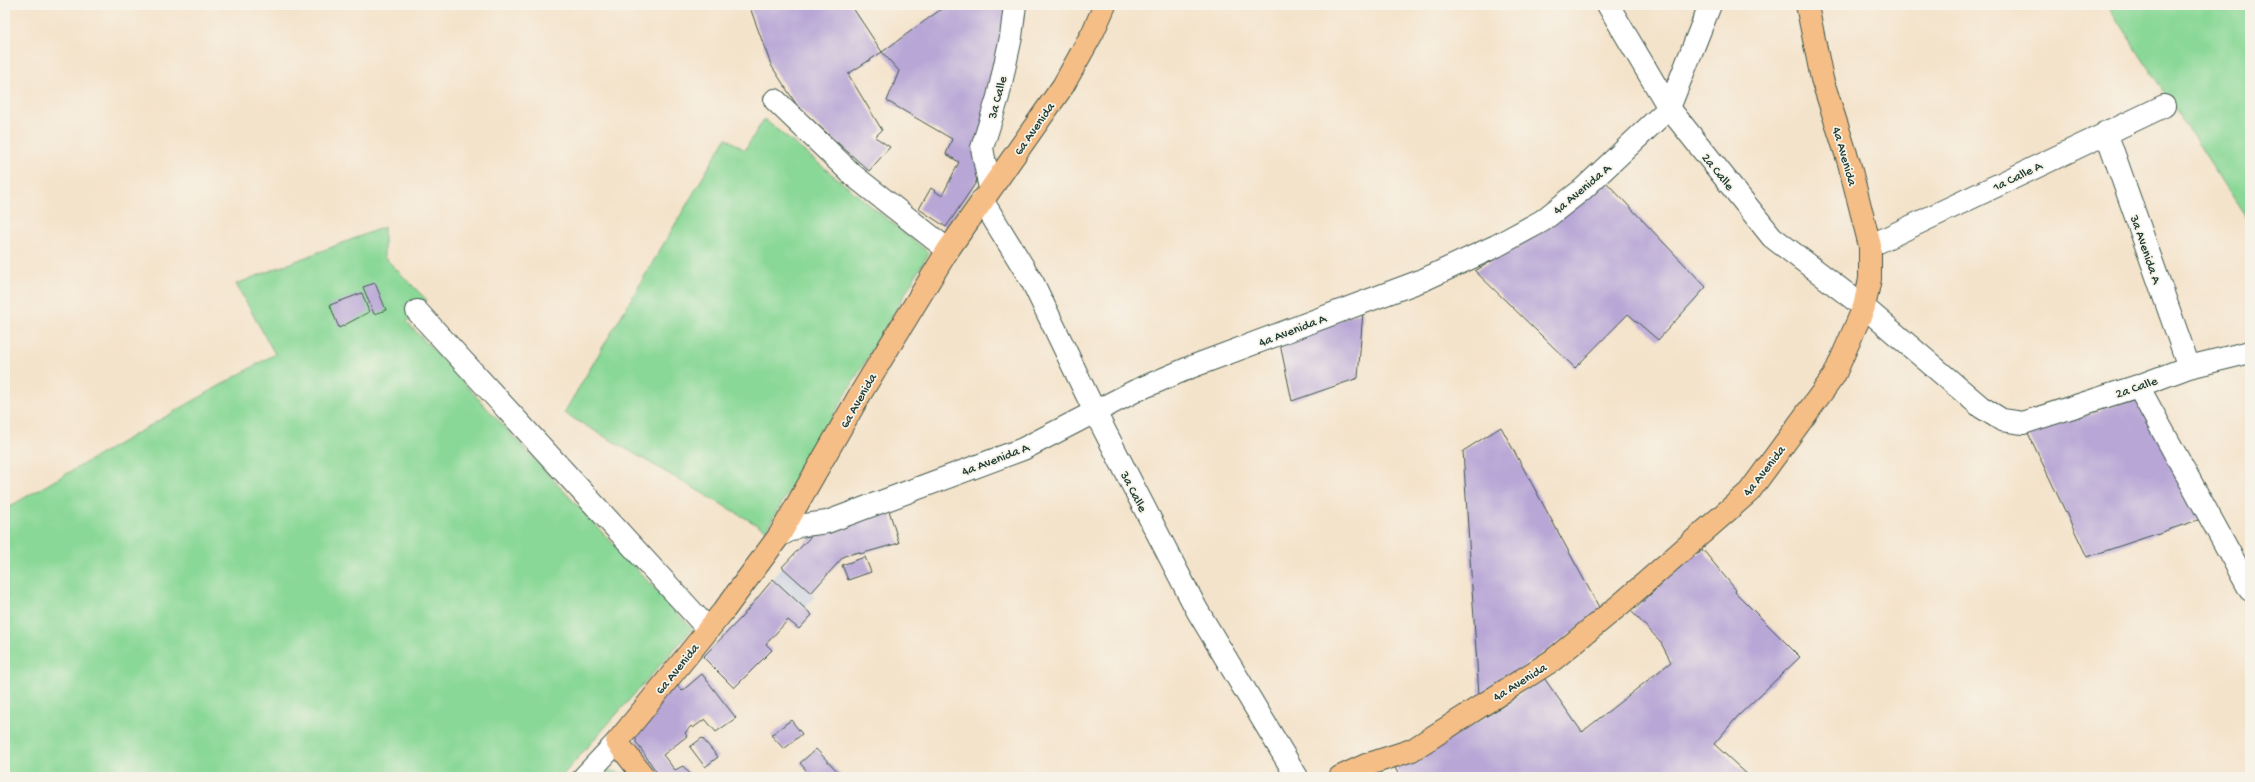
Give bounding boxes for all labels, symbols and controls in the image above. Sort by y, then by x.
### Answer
street label: 3a Calle [985,74,1011,122]
street label: 6a Avenida [1011,100,1059,159]
street label: 4a Avenida [1828,126,1859,189]
street label: 2a Calle [1698,151,1737,194]
street label: 1a Calle A [1990,158,2046,196]
street label: 4a Avenida A [1551,160,1616,219]
street label: 3a Avenida A [2126,213,2164,287]
street label: 4a Avenida A [1257,311,1330,351]
street label: 6a Avenida [837,370,881,431]
street label: 2a Calle [2114,374,2160,403]
street label: 4a Avenida A [960,440,1033,480]
street label: 4a Avenida [1740,443,1790,500]
street label: 3a Calle [1116,468,1150,515]
street label: 6a Avenida [653,641,703,698]
street label: 4a Avenida [1491,660,1551,705]

